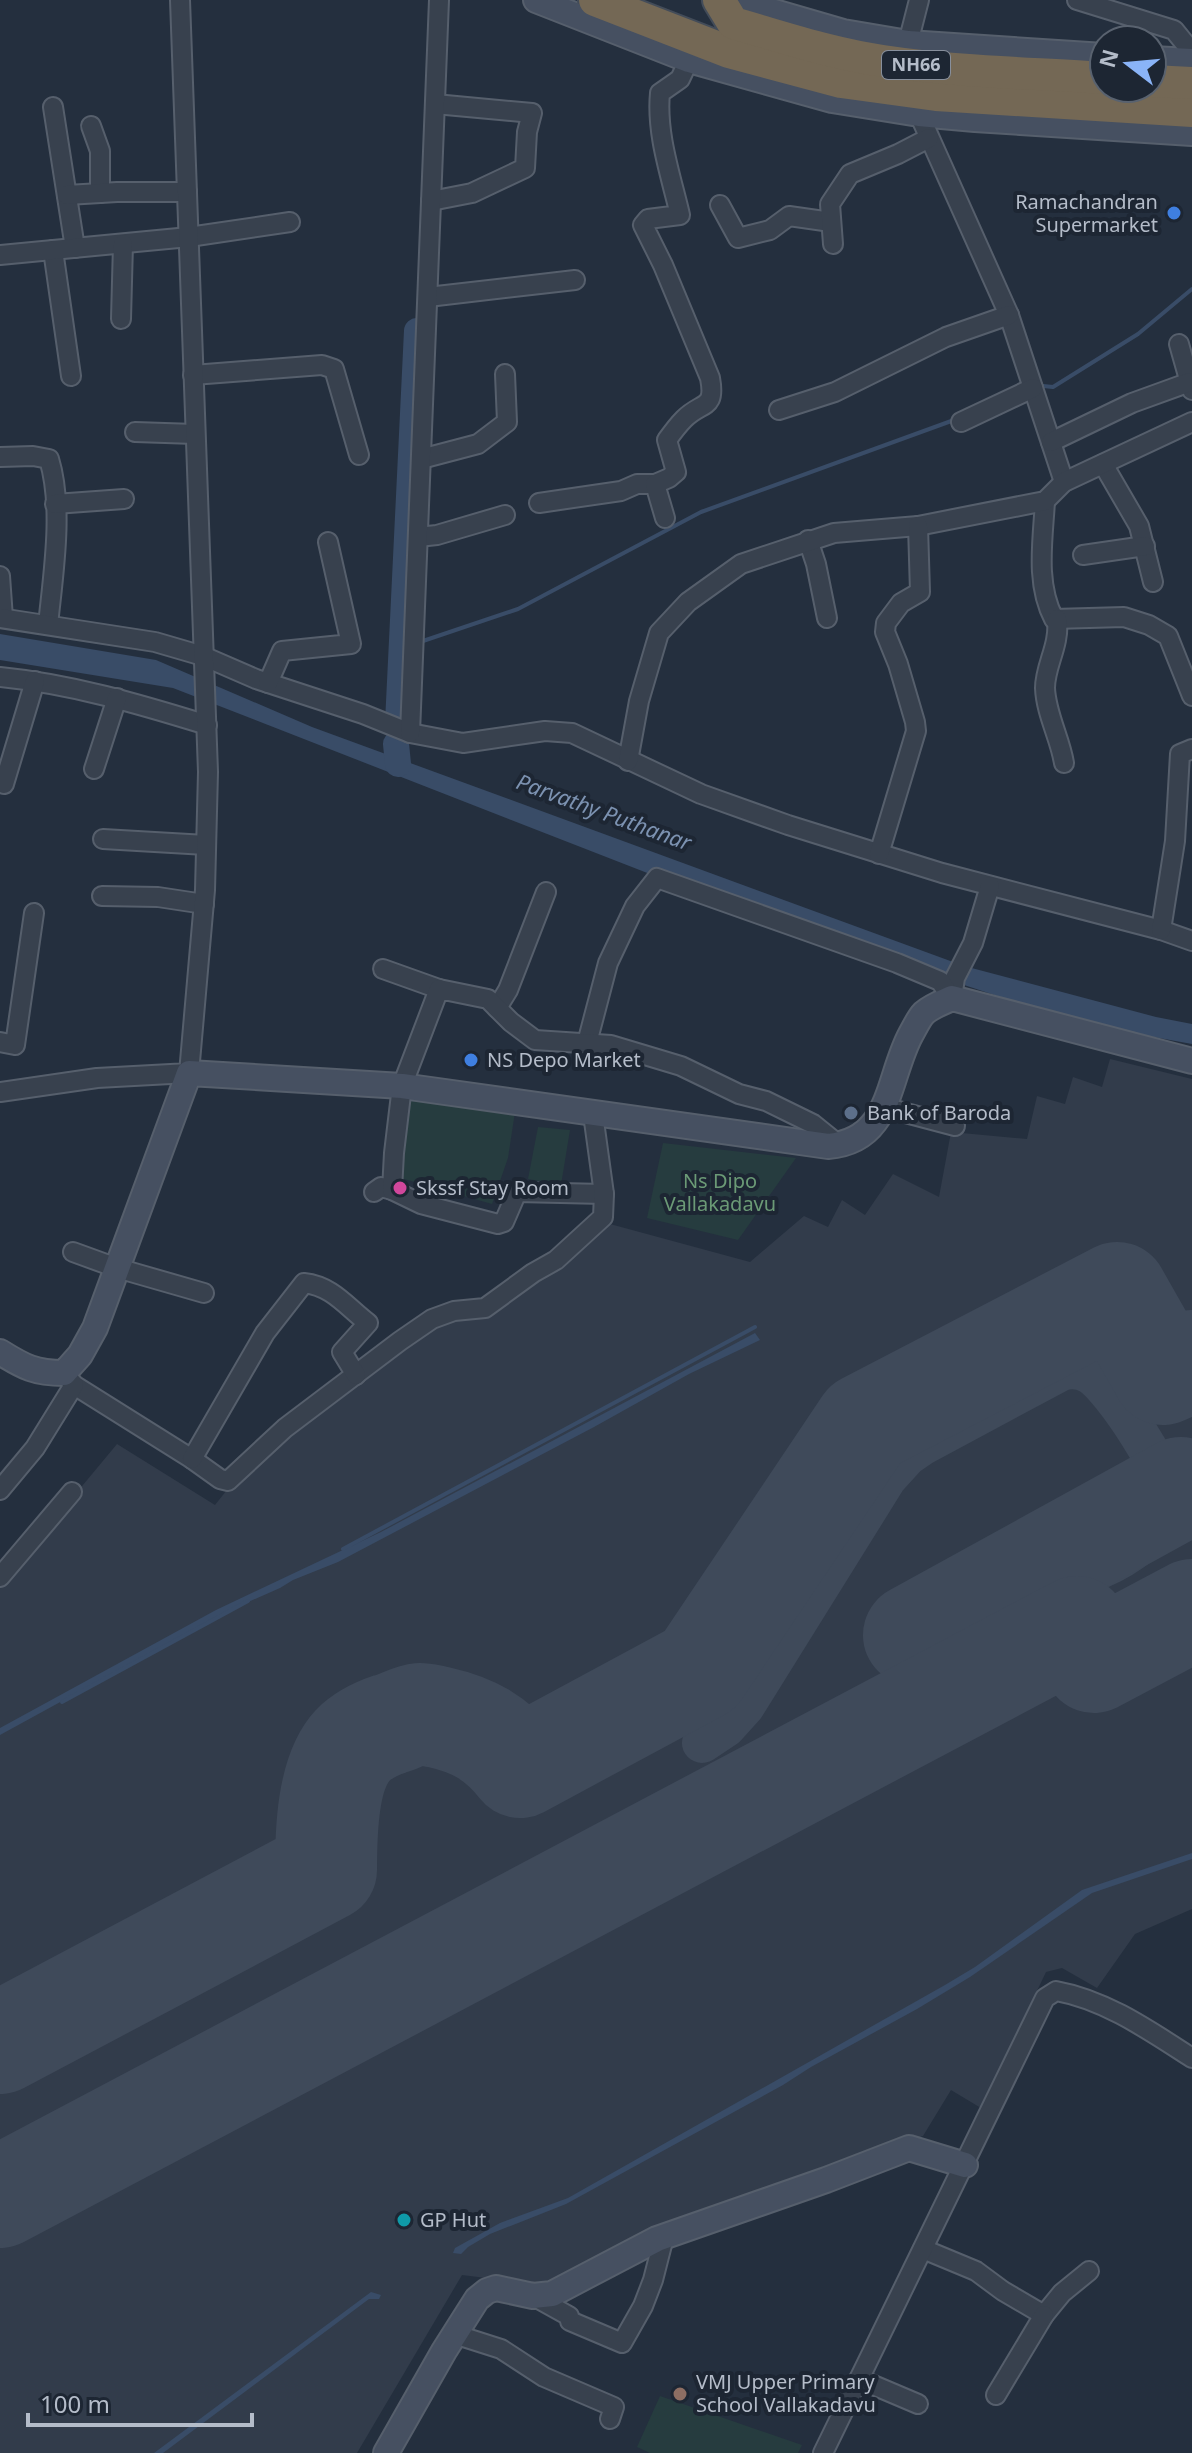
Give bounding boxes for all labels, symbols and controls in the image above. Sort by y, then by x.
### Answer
north arrow [1088,24,1168,104]
text: N [1091,45,1125,71]
road number: NH66 [882,51,950,79]
place label: Ramachandran Supermarket [1015,188,1158,238]
marker: Ramachandran Supermarket [1165,204,1183,222]
water label: Parvathy Puthanar [513,765,697,857]
place label: NS Depo Market [487,1046,641,1073]
marker: NS Depo Market [462,1051,480,1069]
place label: Bank of Baroda [867,1099,1011,1126]
marker: Bank of Baroda [842,1104,860,1122]
park label: Ns Dipo Vallakadavu [664,1167,776,1217]
place label: Skssf Stay Room [416,1174,569,1201]
marker: Skssf Stay Room [391,1179,409,1197]
place label: GP Hut [420,2206,486,2233]
marker: GP Hut [395,2211,413,2229]
place label: VMJ Upper Primary School Vallakadavu [696,2368,876,2418]
scale bar [28,2377,252,2427]
marker: VMJ Upper Primary School Vallakadavu [671,2385,689,2403]
text: 100 m [40,2387,110,2420]

